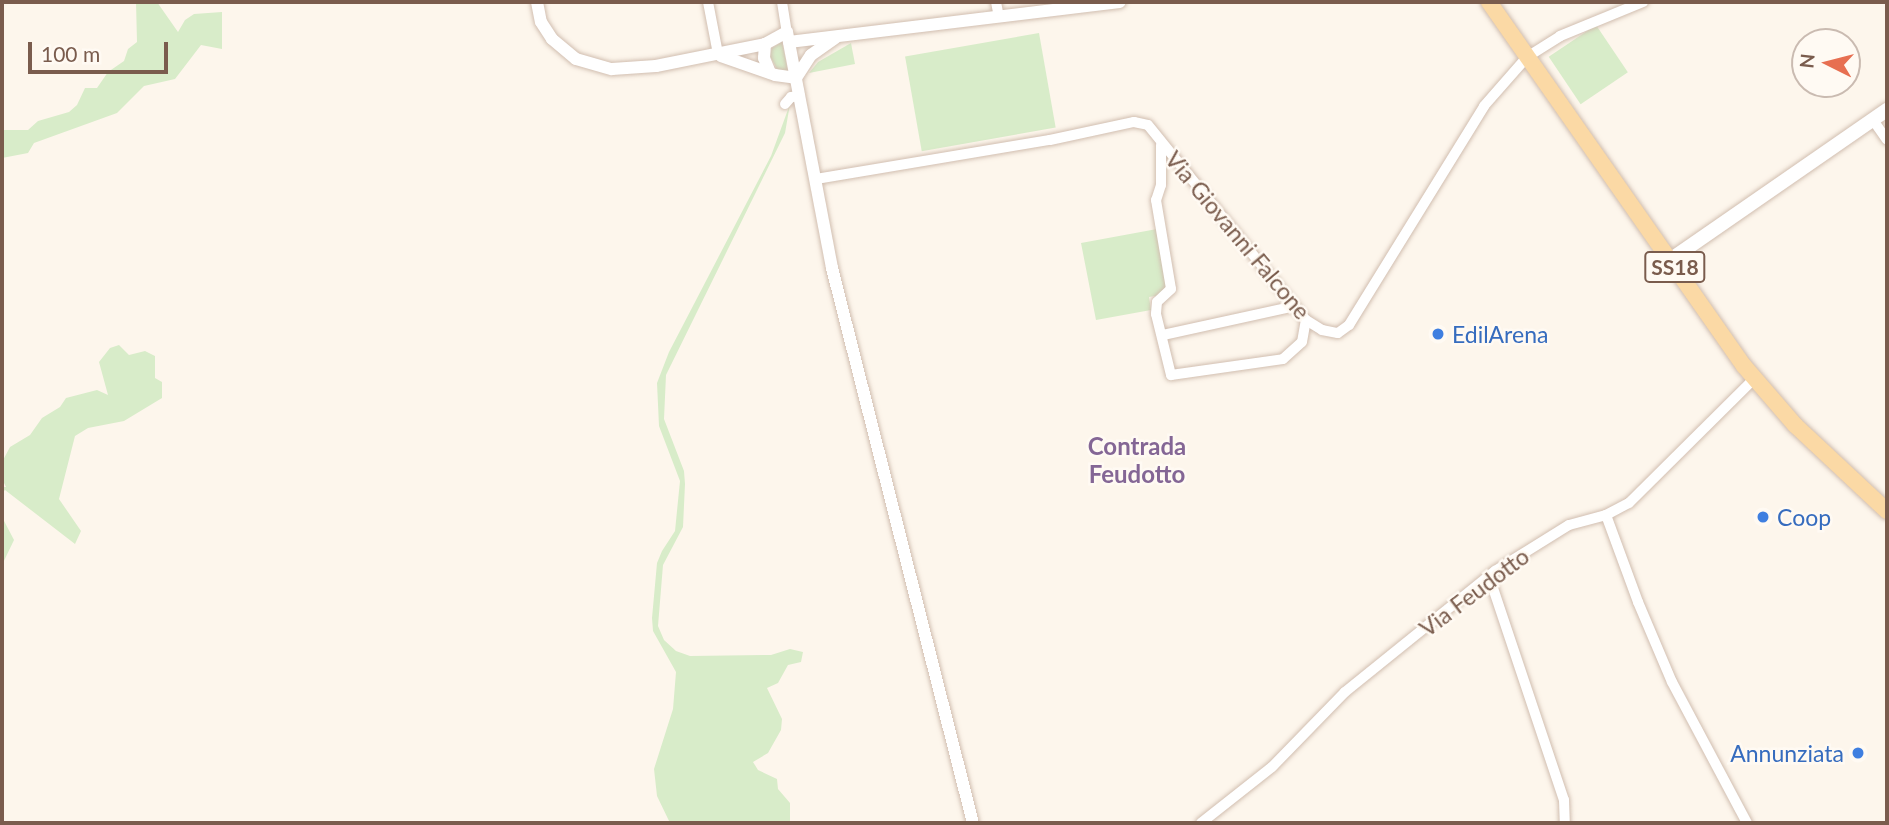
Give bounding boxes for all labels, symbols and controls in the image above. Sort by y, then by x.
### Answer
scale bar [32,28,172,72]
north arrow [1791,28,1861,98]
text: 100 m [41,41,100,66]
text: N [1794,52,1819,69]
street label: Via Giovanni Falcone [1160,146,1316,324]
road number: SS18 [1644,250,1706,284]
place label: EdilArena [1452,320,1548,348]
marker: EdilArena [1430,326,1446,342]
district label: Contrada Feudotto [1088,432,1186,488]
place label: Coop [1777,503,1831,531]
marker: Coop [1755,509,1771,525]
street label: Via Feudotto [1414,542,1534,642]
place label: Annunziata [1730,739,1844,767]
marker: Annunziata [1850,745,1866,761]

